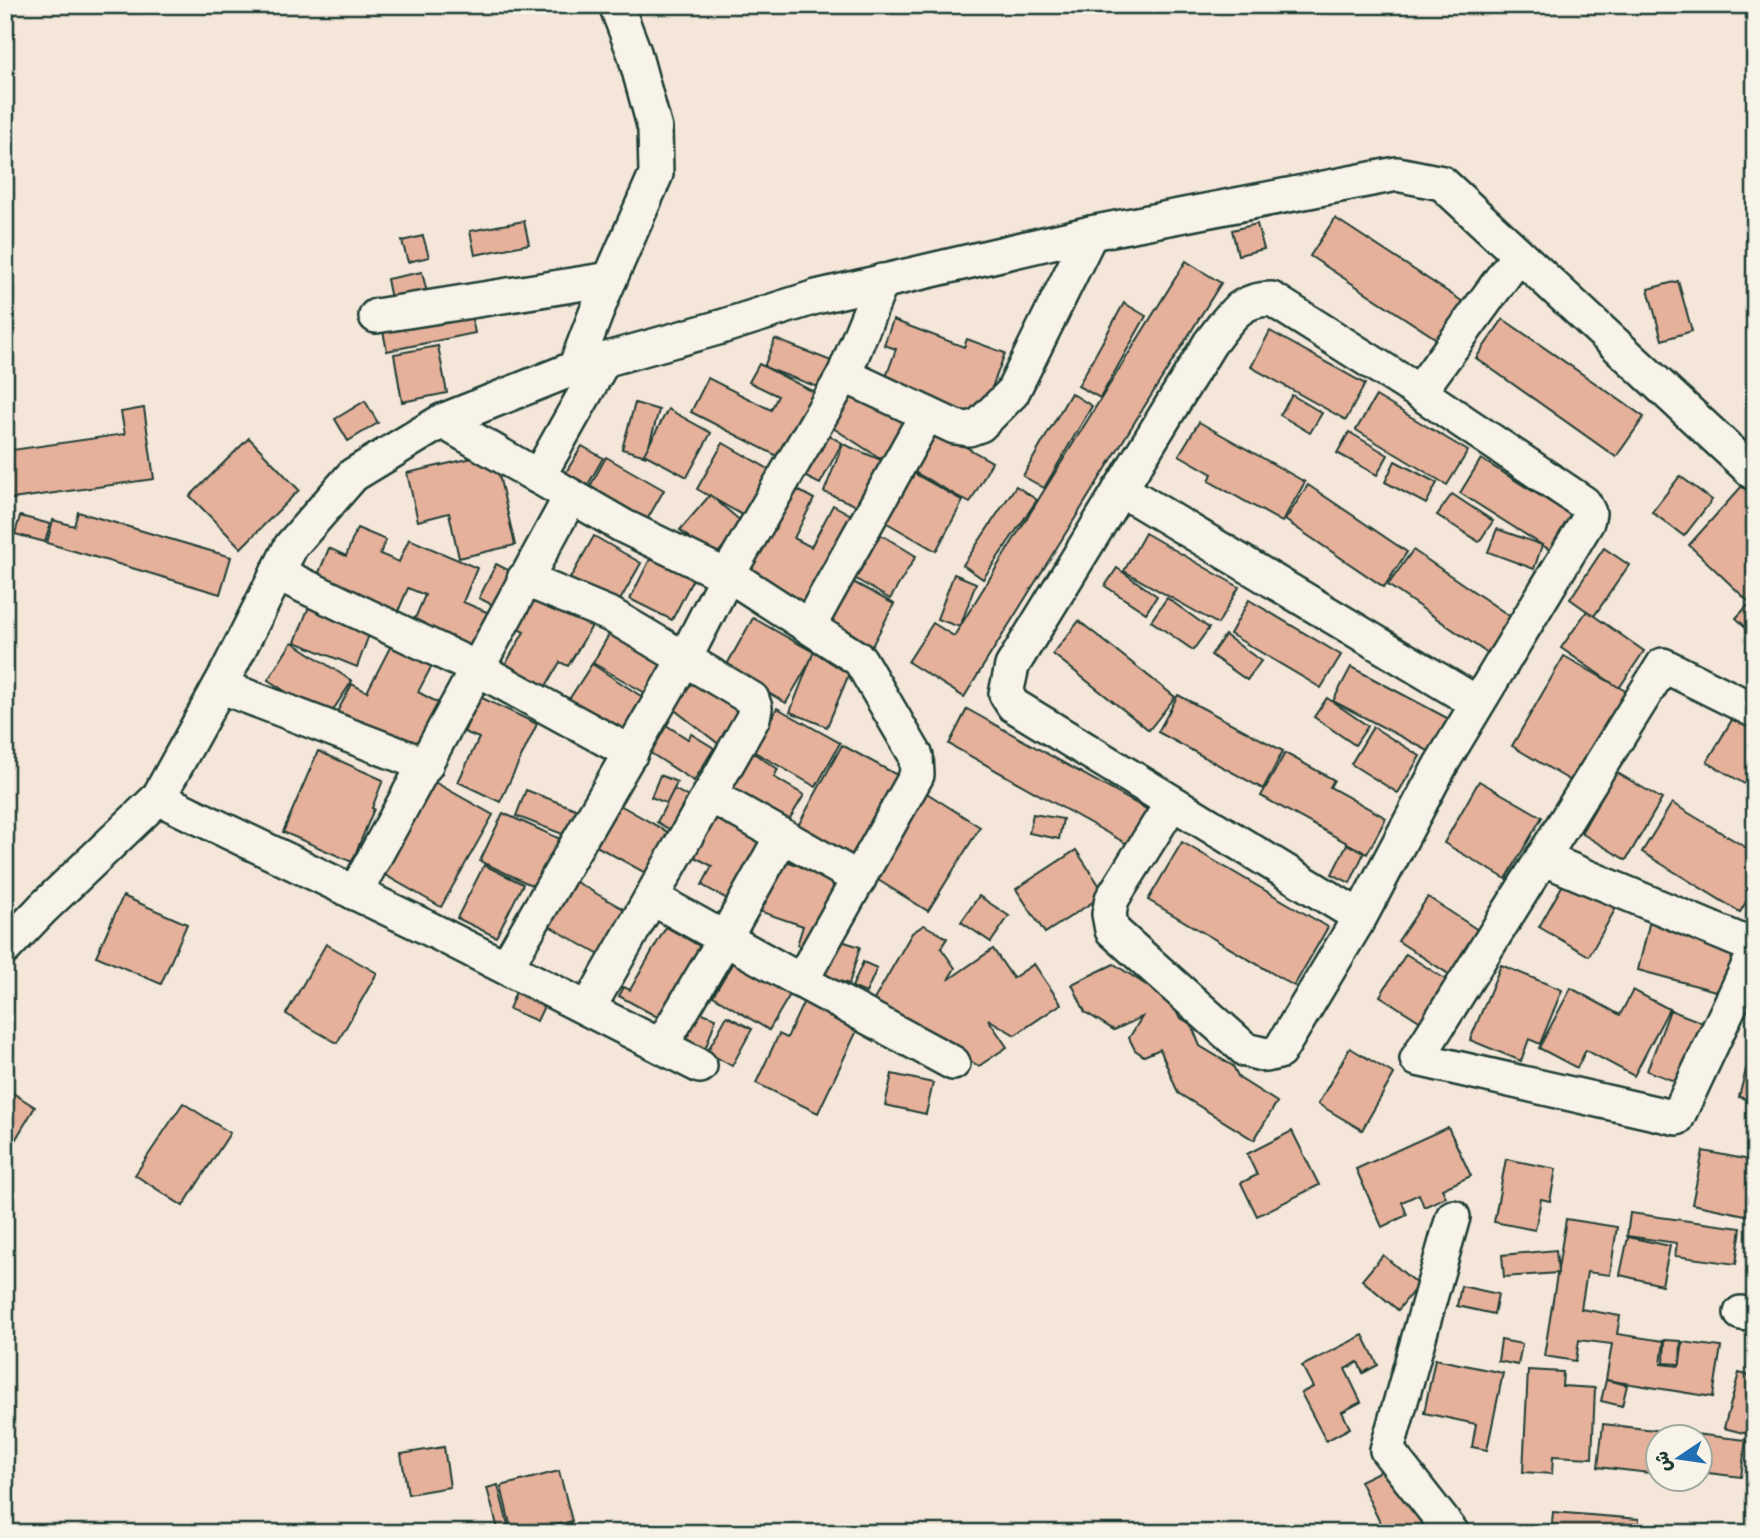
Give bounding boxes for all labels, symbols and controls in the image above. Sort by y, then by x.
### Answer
north arrow [1644,1422,1714,1492]
text: ش [1650,1449,1677,1474]

